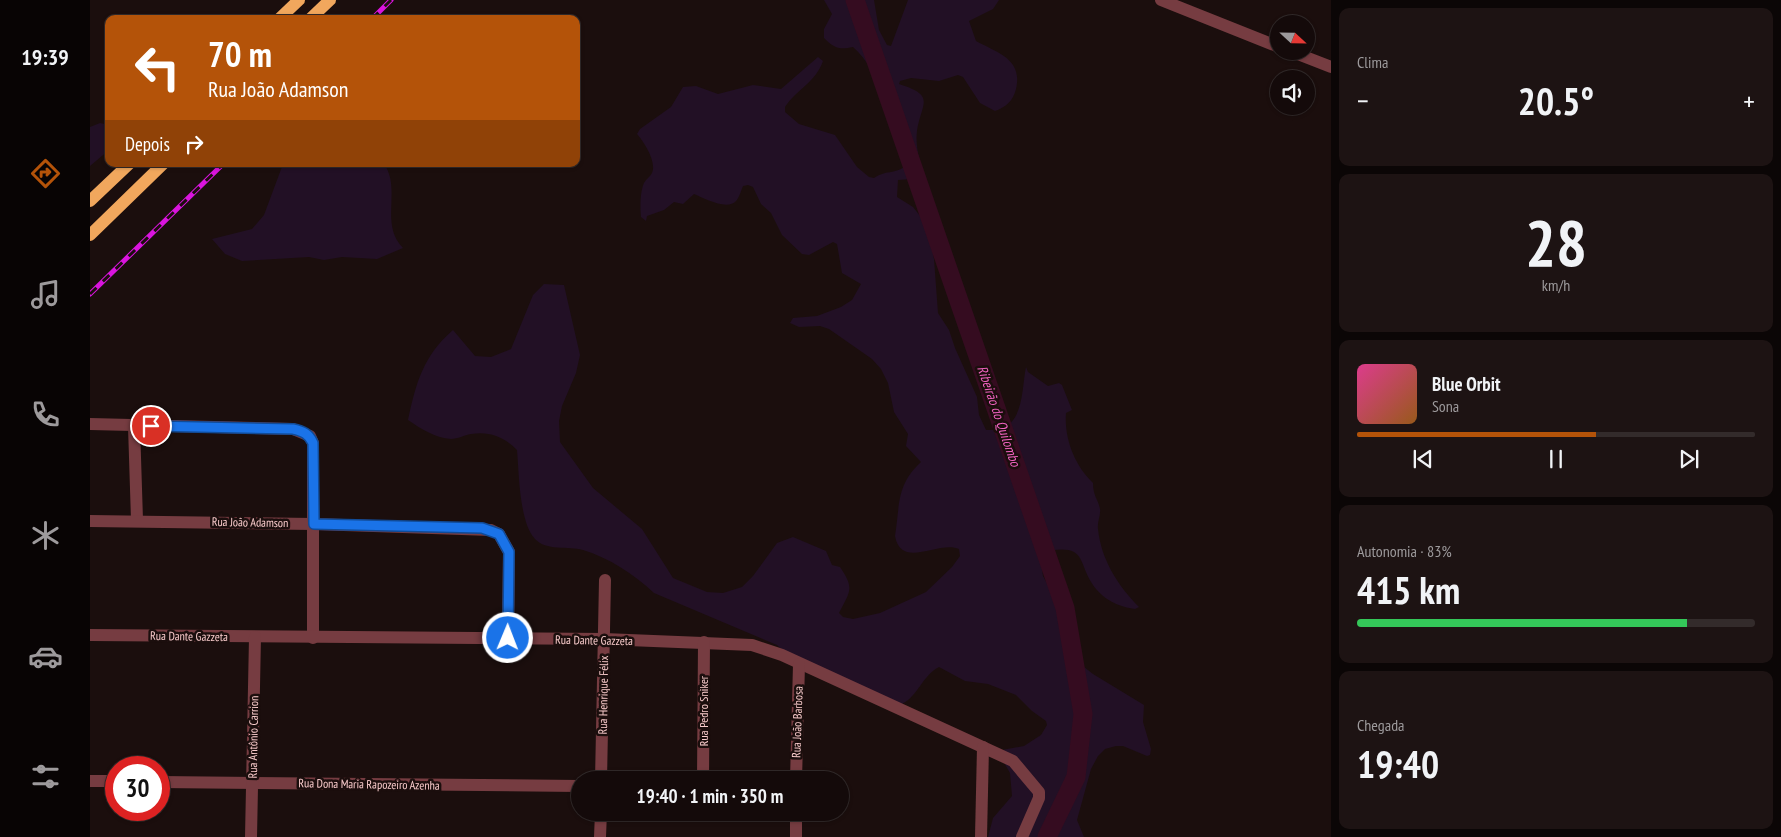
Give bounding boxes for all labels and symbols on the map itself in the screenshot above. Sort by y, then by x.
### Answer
north arrow [1270,15,1315,60]
water label: Ribeirão do Quilombo [973,363,1025,470]
pin [130,405,172,447]
street label: Rua João Adamson [212,514,288,530]
position arrow [481,611,533,663]
street label: Rua Dante Gazzeta [150,628,228,644]
street label: Rua Dante Gazzeta [555,632,633,648]
street label: Rua Henrique Félix [595,655,611,735]
street label: Rua Pedro Sniker [696,675,711,746]
street label: Rua João Barbosa [788,686,806,758]
street label: Rua Antônio Carrion [245,696,261,778]
speed limit sign: 30 [105,756,170,821]
street label: Rua Dona Maria Rapozeiro Azenha [298,775,440,793]

